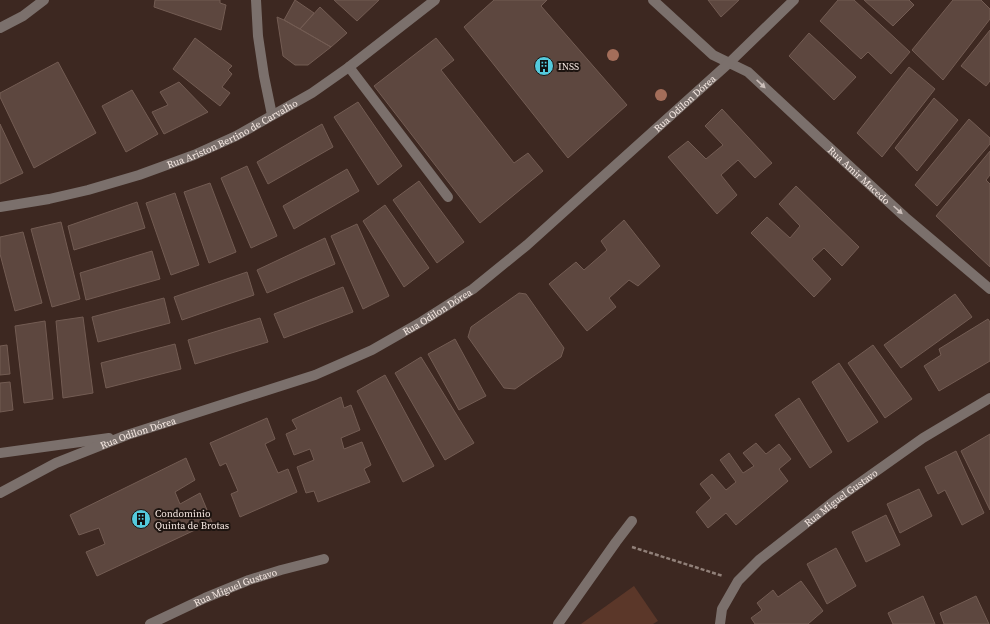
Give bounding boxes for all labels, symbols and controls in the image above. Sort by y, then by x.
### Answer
building icon: INSS [533,55,555,77]
place label: INSS [558,60,579,73]
street label: Rua Odilon Dórea [651,71,719,134]
one-way arrow [756,79,766,89]
street label: Rua Ariston Bertino de Carvalho [165,96,300,171]
street label: Rua Amir Macedo [825,143,894,207]
one-way arrow [893,206,903,215]
street label: Rua Odilon Dórea [400,285,475,338]
street label: Rua Odilon Dórea [98,413,178,451]
street label: Rua Miguel Gustavo [801,466,880,529]
place label: Condominio Quinta de Brotas [155,507,229,532]
building icon: Condominio Quinta de Brotas [130,508,152,530]
street label: Rua Miguel Gustavo [191,565,279,609]

